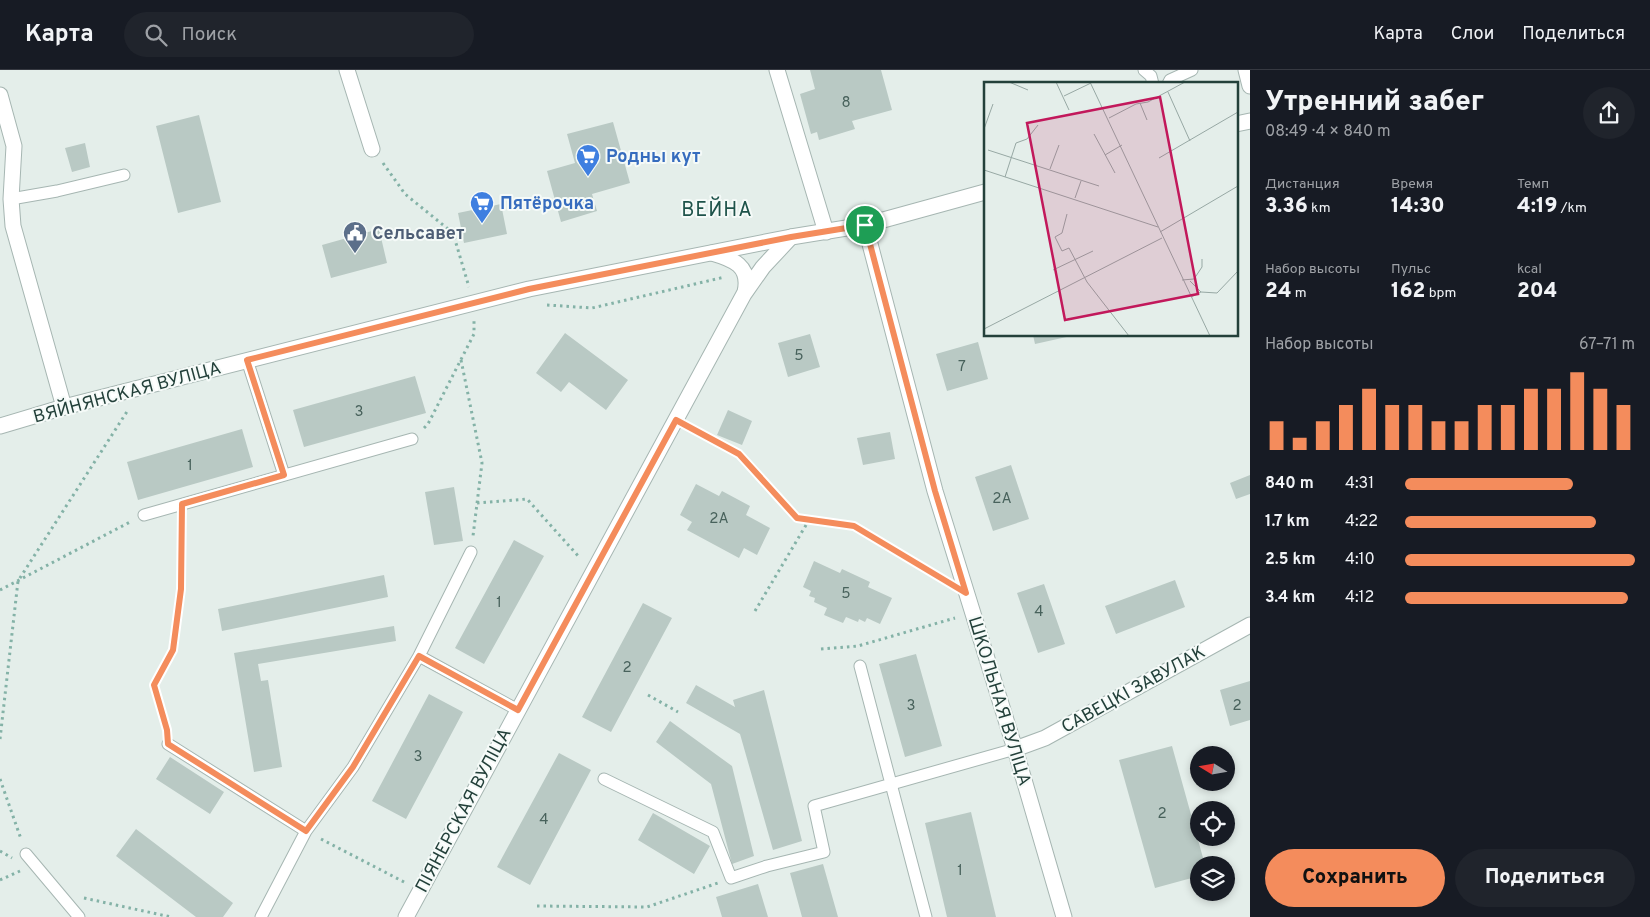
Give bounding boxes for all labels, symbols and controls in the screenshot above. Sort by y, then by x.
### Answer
search box [124,12,474,57]
text: Карта [25,20,94,50]
icon: search [142,21,170,49]
text: Поиск [182,23,237,47]
text: Карта [1373,23,1423,46]
text: Слои [1451,23,1494,46]
text: Поделиться [1522,23,1625,46]
inset map [984,82,1238,336]
text: Утренний забег [1265,85,1484,121]
button: share [1583,87,1635,139]
house number: 8 [841,94,851,113]
text: 08:49 · 4 × 840 m [1265,122,1391,142]
supermarket icon: Родны кут [575,143,601,177]
place label: Родны кут [606,146,701,169]
text: Дистанция [1265,176,1340,193]
text: Время [1391,176,1433,193]
text: Темп [1517,176,1549,193]
supermarket icon: Пятёрочка [469,190,495,224]
place label: Пятёрочка [500,193,594,216]
text: 3.36 [1265,193,1308,220]
text: 14:30 [1391,193,1445,220]
text: 4:19 [1517,193,1558,220]
district label: ВЕЙНА [681,196,753,224]
text: km [1308,200,1331,217]
text: /km [1558,200,1587,217]
pin [844,204,886,246]
icon: arrive [851,211,879,239]
public building icon: Сельсавет [342,220,368,254]
place label: Сельсавет [372,223,465,246]
text: Набор высоты [1265,261,1360,278]
text: Пульс [1391,261,1431,278]
text: kcal [1517,261,1542,278]
text: 24 [1265,278,1292,305]
text: 162 [1391,278,1425,305]
text: 204 [1517,278,1557,305]
text: m [1292,285,1307,302]
text: bpm [1425,285,1456,302]
text: Набор высоты [1265,335,1373,355]
text: 67–71 m [1579,335,1635,355]
house number: 5 [794,347,804,366]
street label: ВЯЙНЯНСКАЯ ВУЛІЦА [30,355,224,430]
house number: 7 [958,358,966,377]
house number: 3 [354,403,364,422]
house number: 1 [187,457,193,476]
text: 840 m [1265,474,1314,494]
text: 4:31 [1345,474,1374,494]
house number: 2А [992,490,1012,509]
house number: 2А [709,510,729,529]
text: 1.7 km [1265,512,1310,532]
text: 4:22 [1345,512,1378,532]
text: 2.5 km [1265,550,1315,570]
text: 4:10 [1345,550,1375,570]
house number: 5 [841,585,851,604]
text: 3.4 km [1265,588,1315,608]
text: 4:12 [1345,588,1374,608]
house number: 1 [496,594,502,613]
house number: 4 [1034,603,1044,622]
street label: ШКОЛЬНАЯ ВУЛІЦА [962,614,1035,789]
street label: САВЕЦКІ ЗАВУЛАК [1058,641,1210,739]
house number: 2 [622,659,632,678]
house number: 3 [906,697,916,716]
house number: 2 [1232,697,1242,716]
street label: ПІЯНЕРСКАЯ ВУЛІЦА [411,724,517,897]
north arrow [1190,746,1235,791]
map controls [1190,746,1235,901]
house number: 3 [413,748,423,767]
button: locate [1190,801,1235,846]
house number: 2 [1157,805,1167,824]
house number: 4 [539,811,549,830]
button: Сохранить [1265,849,1445,907]
button: Поделиться [1455,849,1635,907]
button: layers [1190,856,1235,901]
house number: 1 [957,862,963,881]

